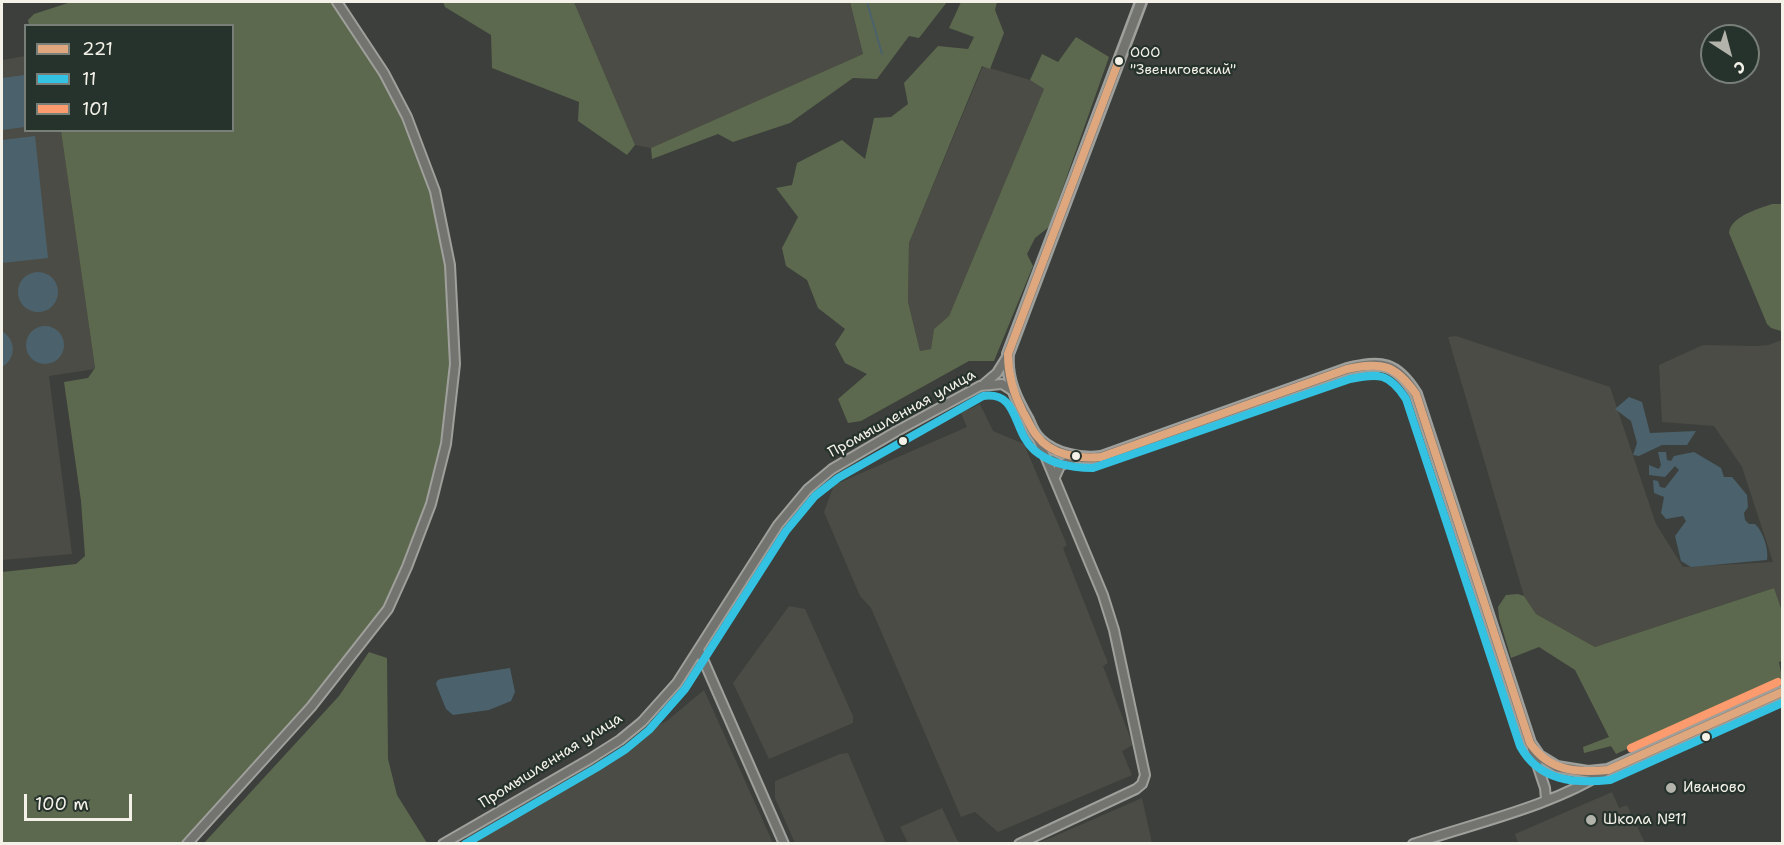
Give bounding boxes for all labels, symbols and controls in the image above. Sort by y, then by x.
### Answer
legend [24,24,234,132]
north arrow [1700,24,1760,84]
text: 221 [82,37,113,61]
place label: ООО "Звениговский" [1130,45,1236,78]
marker: ООО "Звениговский" [1113,55,1125,67]
text: С [1730,56,1750,79]
text: 11 [82,67,96,91]
text: 101 [82,97,109,121]
street label: Промышленная улица [825,366,979,462]
unlabelled marker [897,435,909,447]
unlabelled marker [1070,450,1082,462]
street label: Промышленная улица [476,710,626,812]
unlabelled marker [1700,731,1712,743]
place label: Иваново [1683,779,1746,797]
marker: Иваново [1664,781,1678,795]
scale bar [27,782,135,820]
text: 100 m [35,792,89,816]
place label: Школа №11 [1603,811,1687,829]
marker: Школа №11 [1584,813,1598,827]

